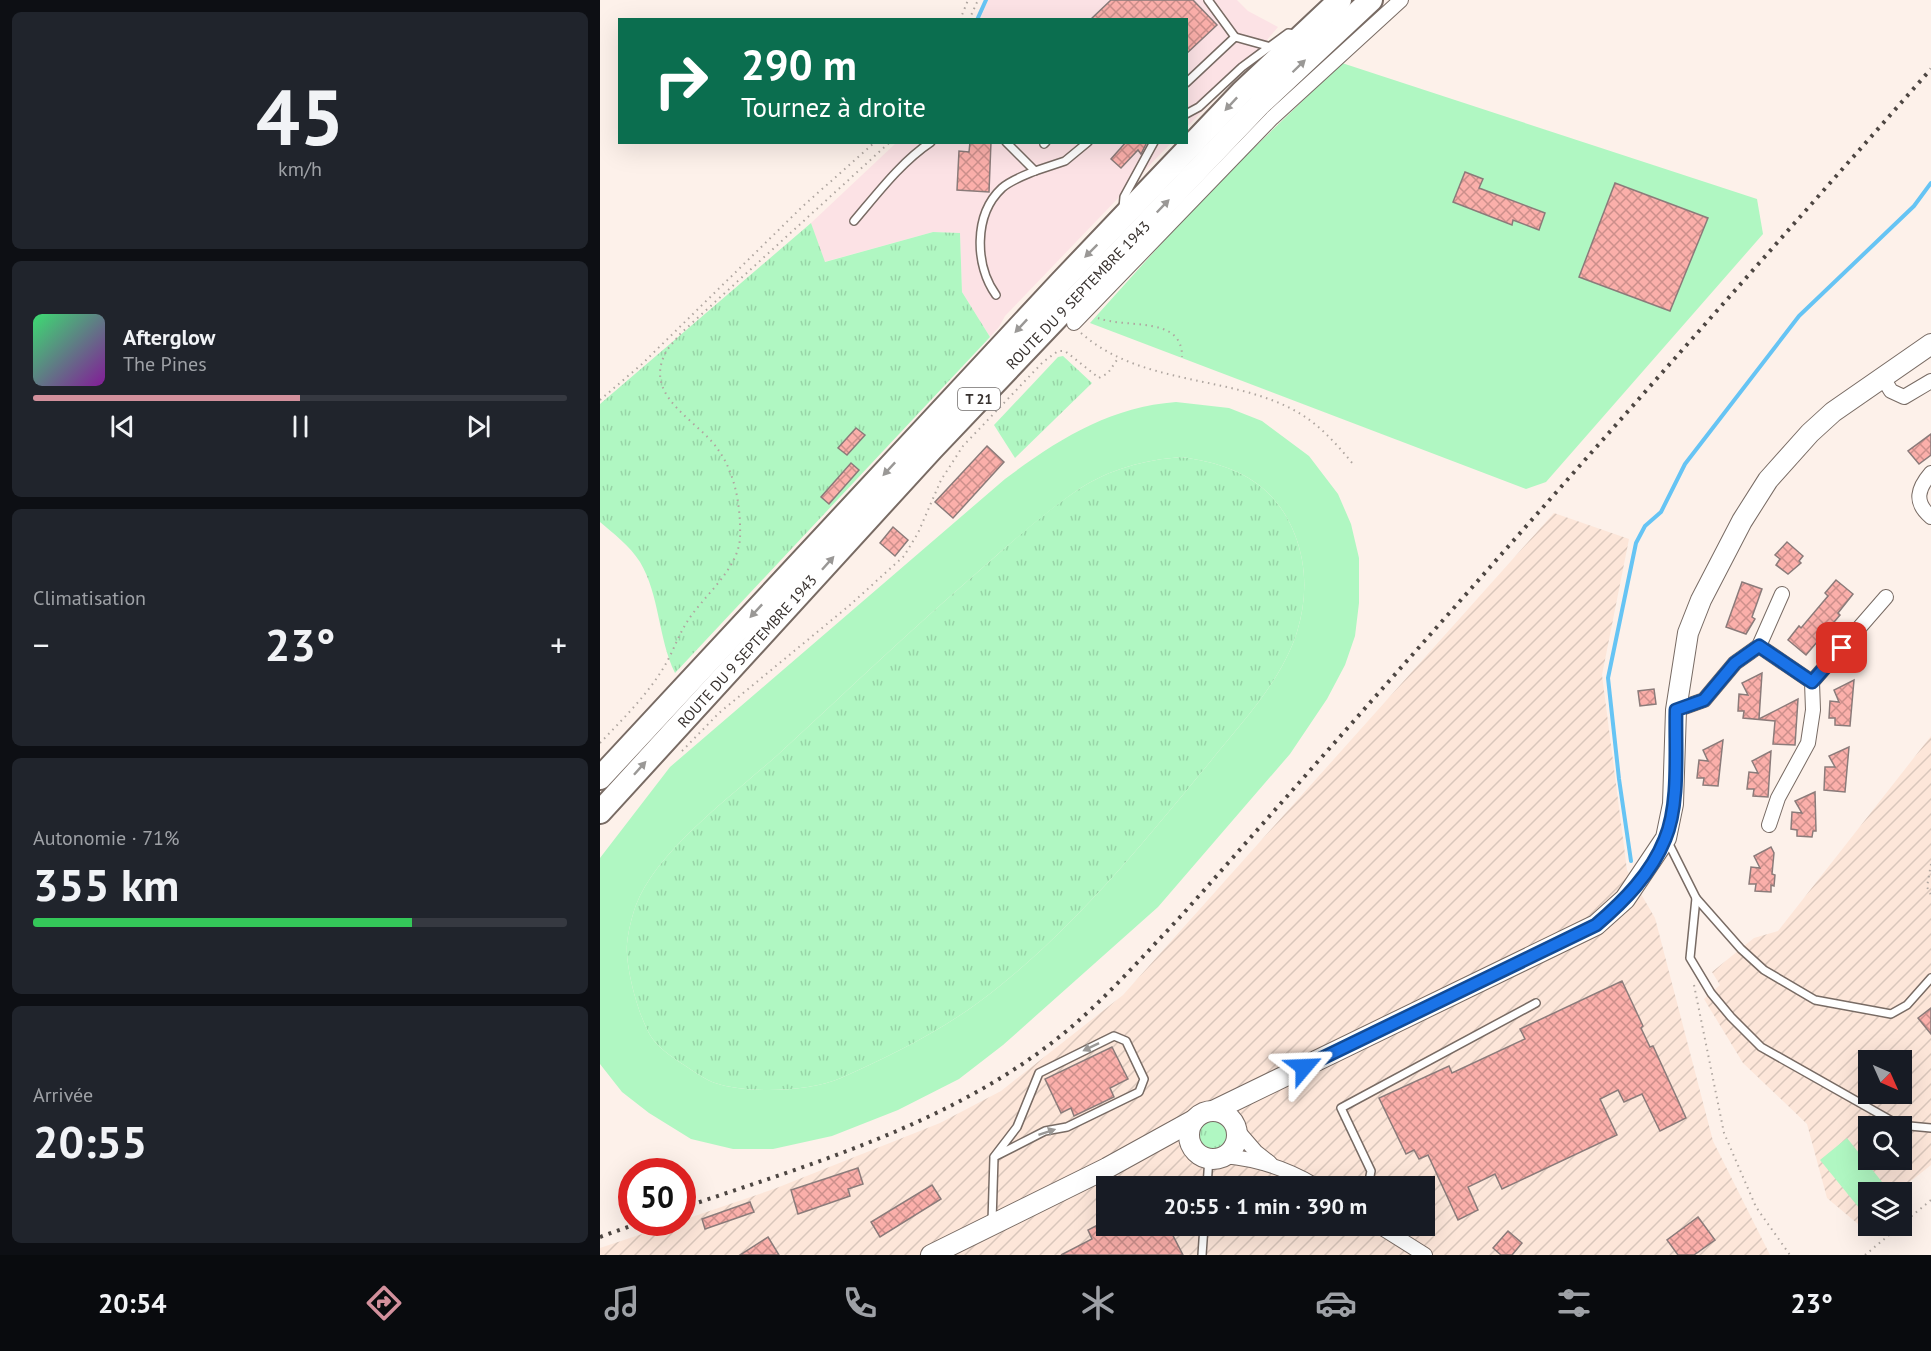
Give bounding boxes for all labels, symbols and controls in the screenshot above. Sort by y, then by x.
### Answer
text: 290 m [741,37,857,92]
icon: right [642,42,720,120]
one-way arrow [1291,60,1305,74]
text: 45 [256,66,344,167]
text: Tournez à droite [741,90,926,124]
one-way arrow [1224,96,1238,111]
text: km/h [278,156,322,182]
one-way arrow [1155,200,1169,214]
street label: ROUTE DU 9 SEPTEMBRE 1943 [1002,217,1154,373]
one-way arrow [1085,244,1099,258]
one-way arrow [1014,318,1028,333]
text: Afterglow [123,323,215,351]
text: The Pines [123,351,207,377]
road number: T 21 [958,388,1000,410]
icon: previous [106,410,139,443]
icon: pause [284,410,317,443]
icon: next [462,410,495,443]
one-way arrow [882,461,896,476]
one-way arrow [821,555,835,570]
street label: ROUTE DU 9 SEPTEMBRE 1943 [673,571,821,731]
text: Climatisation [33,585,146,611]
one-way arrow [749,604,763,619]
text: 23° [265,615,335,673]
pin [1816,622,1867,673]
text: − [33,623,50,666]
text: + [550,623,567,666]
icon: arrive [1825,631,1858,664]
one-way arrow [632,762,646,776]
text: Autonomie · 71% [33,825,179,851]
text: 355 km [33,855,179,913]
position arrow [1272,1035,1336,1099]
one-way arrow [1082,1043,1099,1052]
north arrow [1858,1050,1912,1104]
map controls [1858,1050,1912,1236]
text: Arrivée [33,1082,93,1108]
text: 20:55 [33,1112,147,1170]
button: search [1858,1116,1912,1170]
one-way arrow [1038,1127,1056,1136]
speed limit sign: 50 [618,1158,696,1236]
button: layers [1858,1182,1912,1236]
text: 20:55 · 1 min · 390 m [1164,1192,1367,1220]
icon: directions [363,1282,405,1324]
icon: music [601,1282,643,1324]
icon: phone [839,1282,881,1324]
icon: climate [1077,1282,1119,1324]
icon: car [1315,1282,1357,1324]
icon: filters [1553,1282,1595,1324]
text: 20:54 [98,1286,167,1320]
text: 23° [1791,1286,1833,1320]

